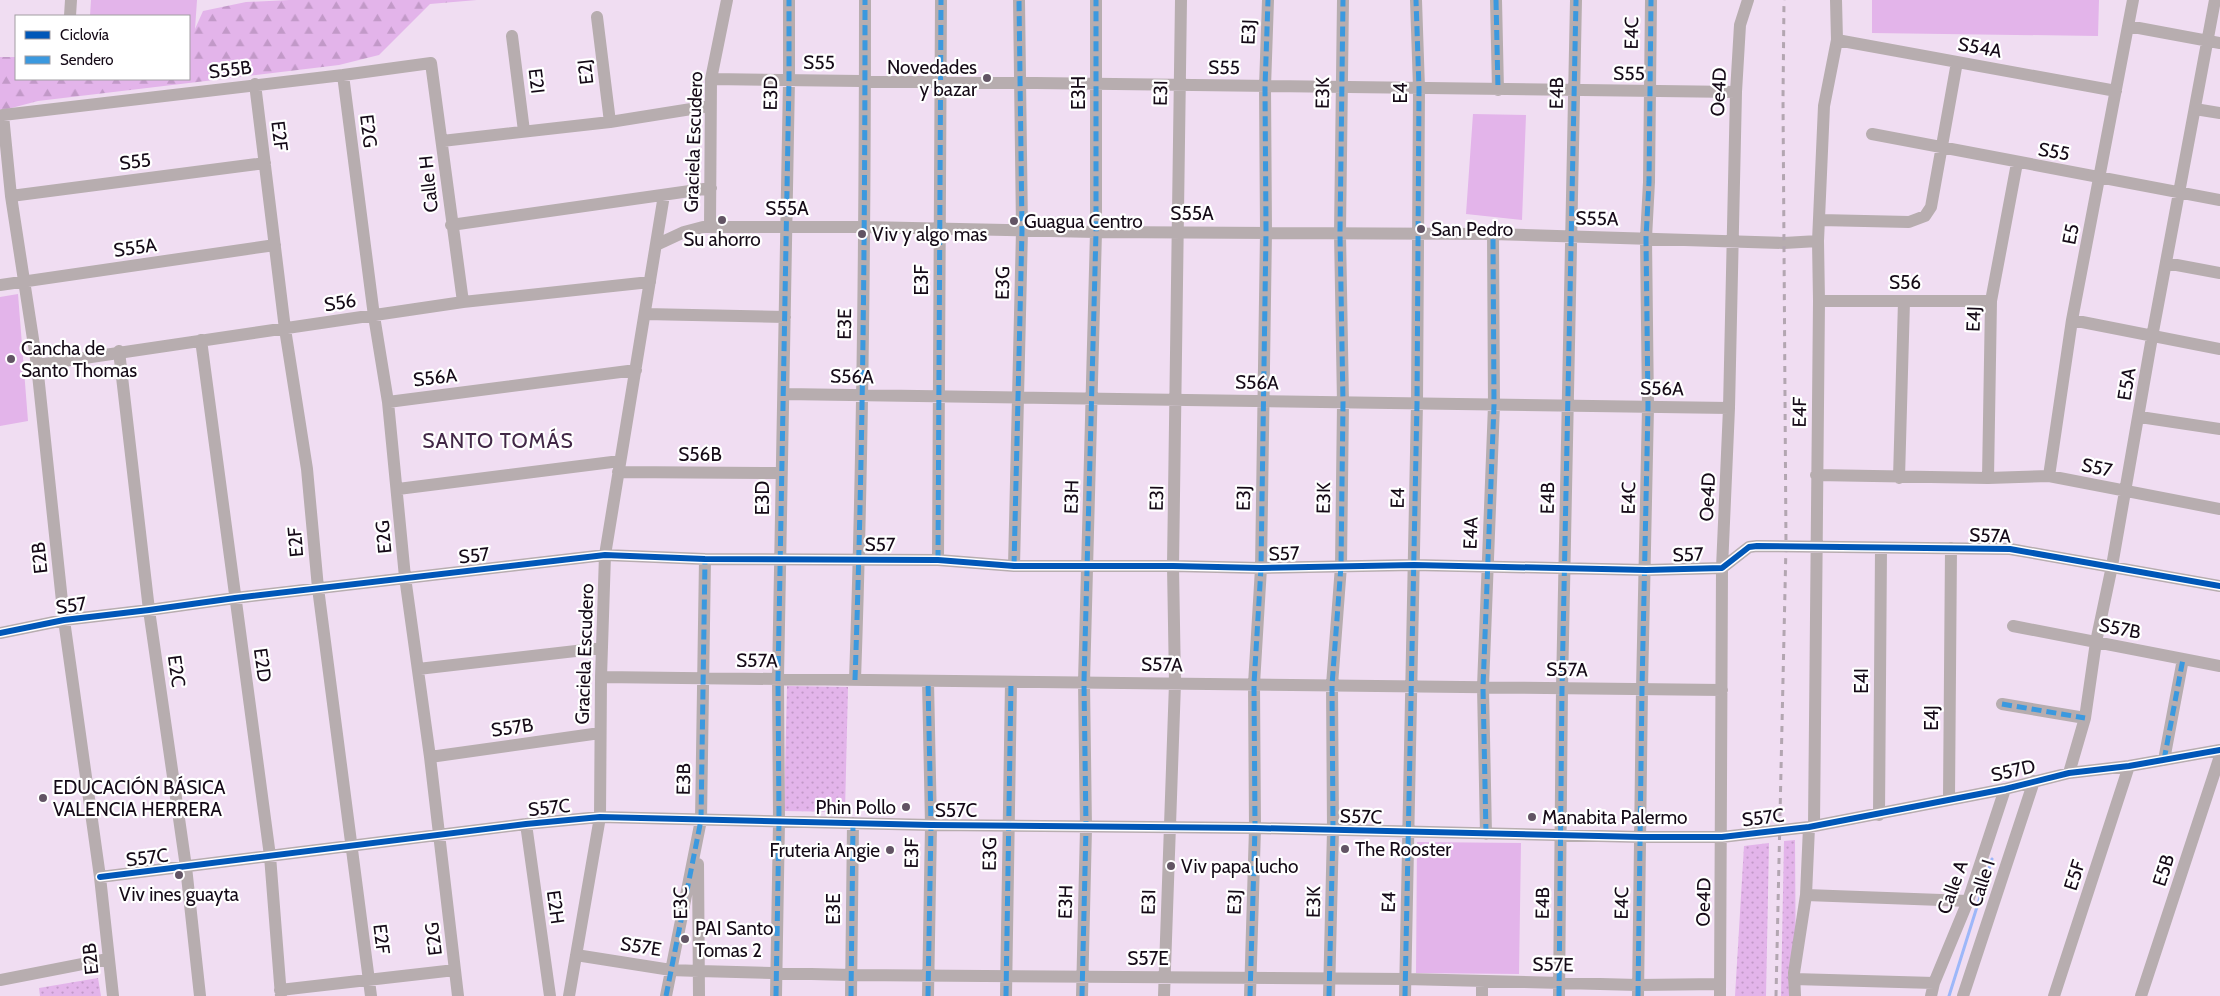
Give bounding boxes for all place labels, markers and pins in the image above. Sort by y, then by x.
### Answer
place label: Novedades y bazar [887,56,977,101]
marker: Novedades y bazar [981,72,993,84]
place label: Guagua Centro [1024,210,1143,233]
marker: Su ahorro [716,214,728,226]
marker: Guagua Centro [1008,215,1020,227]
place label: San Pedro [1431,218,1513,241]
place label: Viv y algo mas [872,223,988,246]
marker: San Pedro [1415,223,1427,235]
place label: Su ahorro [683,228,761,251]
marker: Viv y algo mas [856,228,868,240]
place label: Cancha de Santo Thomas [21,337,137,382]
marker: Cancha de Santo Thomas [5,353,17,365]
place label: EDUCACIÓN BÁSICA VALENCIA HERRERA [53,775,226,821]
marker: EDUCACIÓN BÁSICA VALENCIA HERRERA [37,792,49,804]
place label: Phin Pollo [816,796,896,819]
marker: Phin Pollo [900,801,912,813]
place label: Manabita Palermo [1542,806,1688,829]
marker: Manabita Palermo [1526,811,1538,823]
place label: The Rooster [1355,838,1451,861]
place label: Fruteria Angie [770,839,880,862]
marker: The Rooster [1339,843,1351,855]
marker: Fruteria Angie [884,844,896,856]
place label: Viv papa lucho [1181,855,1299,878]
marker: Viv papa lucho [1165,860,1177,872]
marker: Viv ines guayta [173,869,185,881]
place label: Viv ines guayta [119,883,239,906]
place label: PAI Santo Tomas 2 [695,917,773,962]
marker: PAI Santo Tomas 2 [679,933,691,945]

